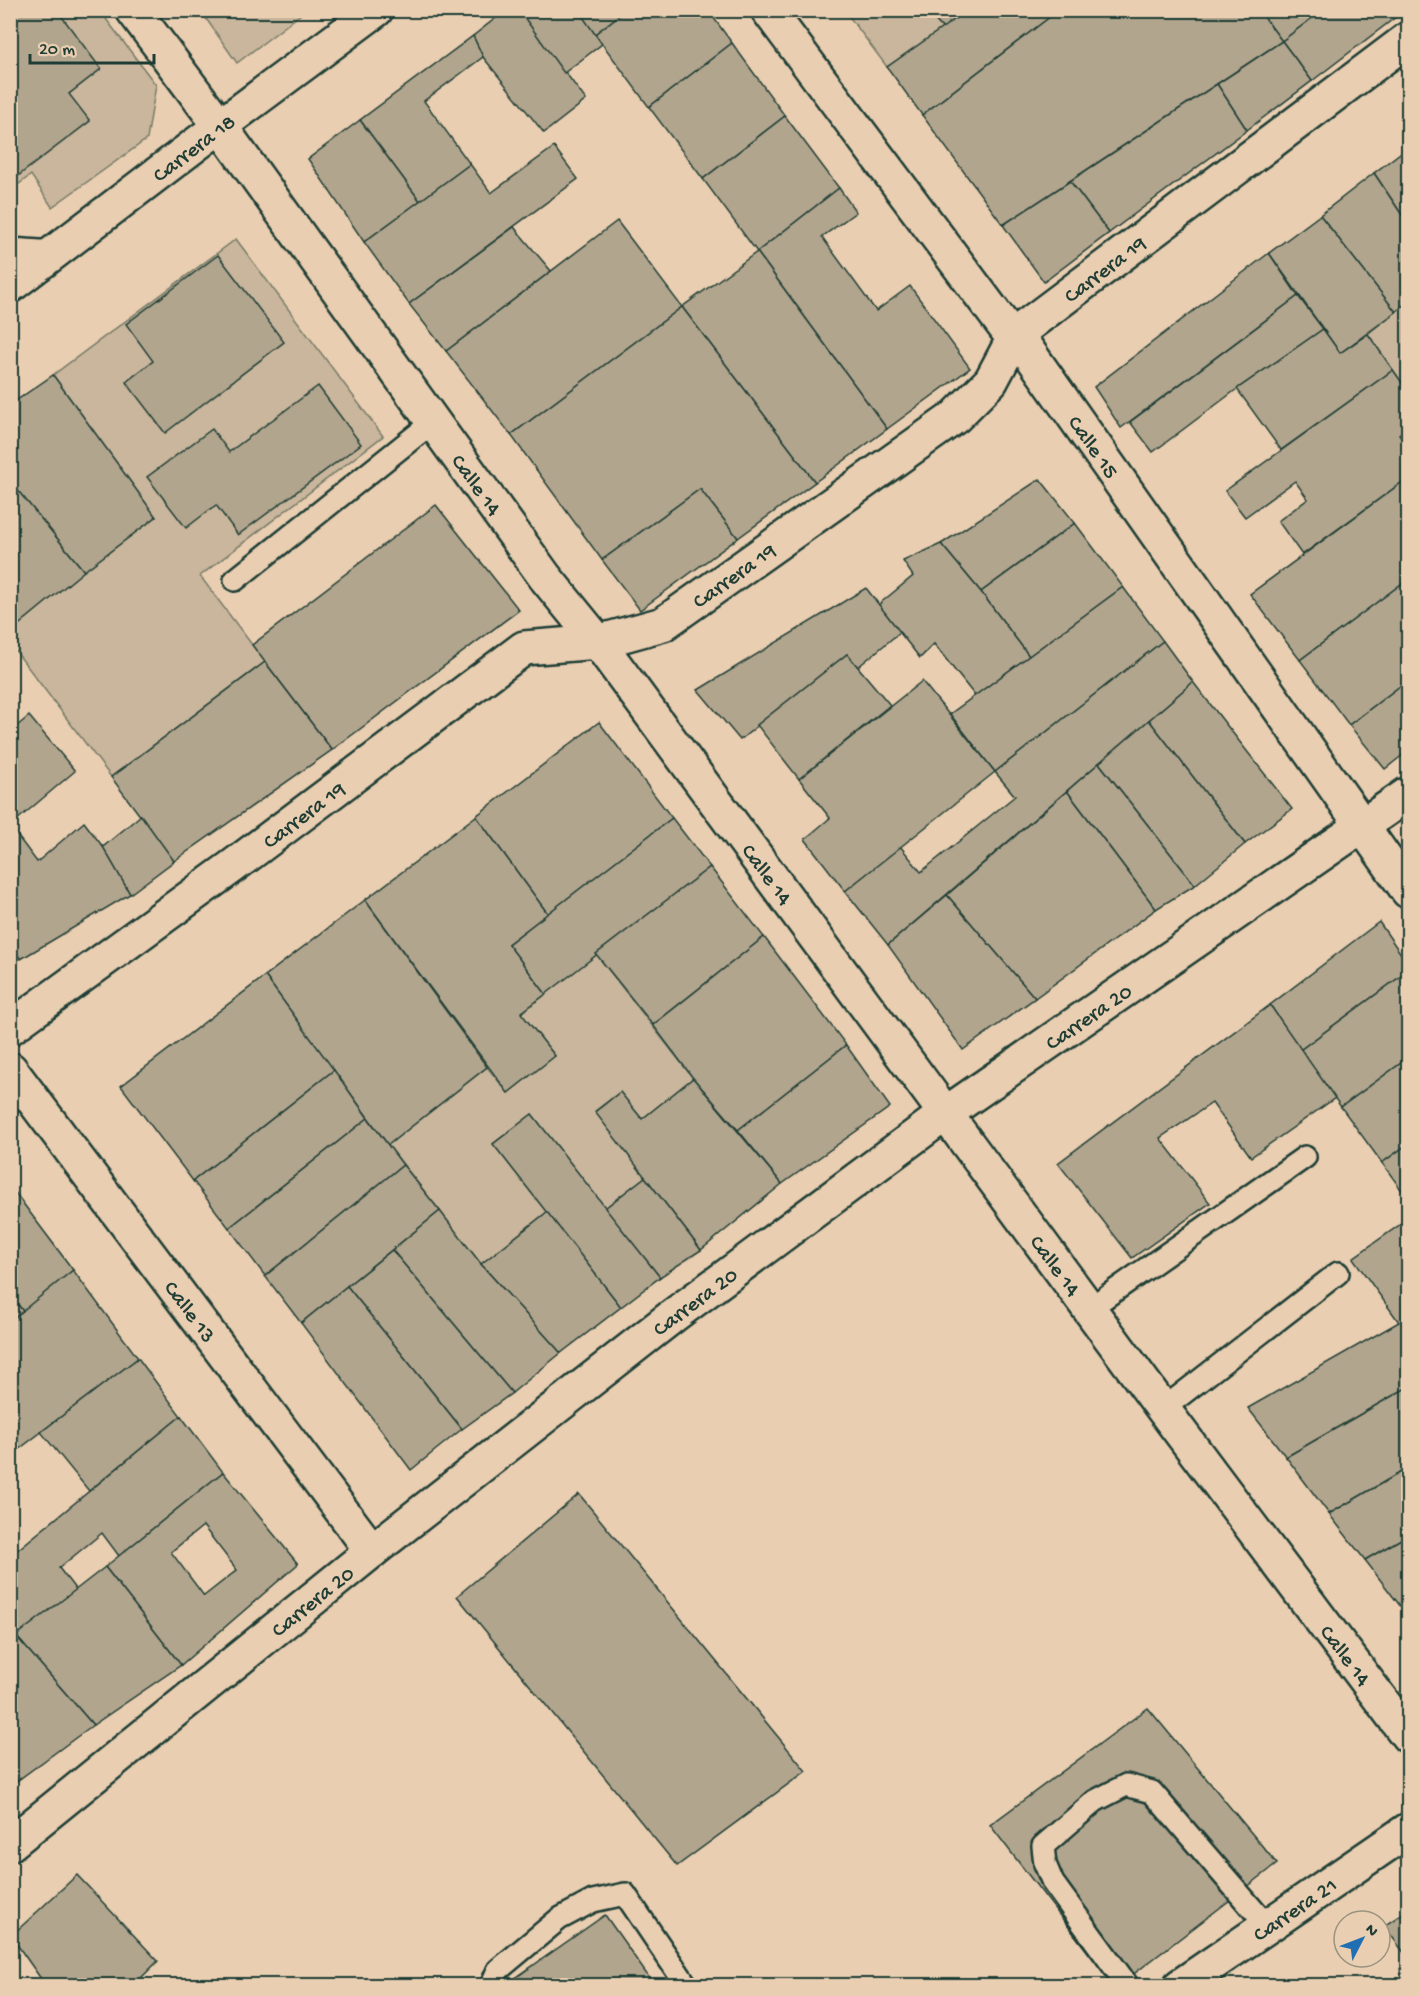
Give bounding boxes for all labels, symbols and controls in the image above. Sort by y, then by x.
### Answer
scale bar [30,27,154,65]
text: 20 m [39,40,75,61]
street label: Carrera 18 [149,110,242,190]
street label: Carrera 19 [1060,232,1153,310]
street label: Calle 15 [1060,412,1122,485]
street label: Calle 14 [444,450,506,522]
street label: Carrera 19 [689,539,782,616]
street label: Carrera 19 [259,778,352,856]
street label: Calle 14 [734,840,797,912]
street label: Carrera 20 [1042,980,1138,1058]
street label: Calle 14 [1022,1231,1085,1303]
street label: Carrera 20 [649,1263,744,1344]
street label: Calle 13 [157,1277,220,1349]
street label: Carrera 20 [267,1562,361,1644]
street label: Calle 14 [1312,1621,1375,1693]
street label: Carrera 21 [1249,1874,1343,1949]
north arrow [1332,1909,1392,1969]
text: N [1360,1921,1381,1942]

